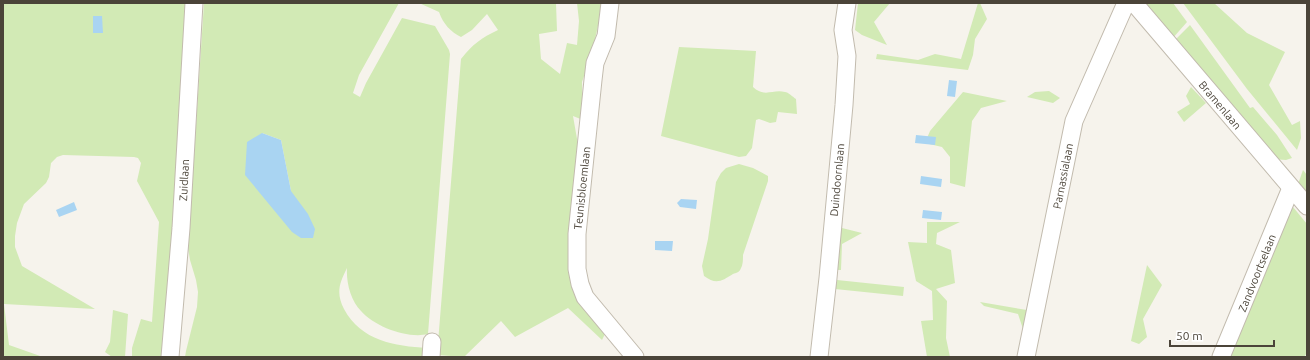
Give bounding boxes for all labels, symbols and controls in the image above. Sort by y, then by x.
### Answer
street label: Bramenlaan [1196,78,1244,132]
street label: Parnassialaan [1051,142,1075,210]
street label: Duindoornlaan [828,143,846,217]
street label: Teunisbloemlaan [572,146,592,230]
street label: Zuidlaan [177,159,191,201]
street label: Zandvoortselaan [1236,232,1278,314]
scale bar [1170,322,1274,348]
text: 50 m [1176,329,1203,342]

